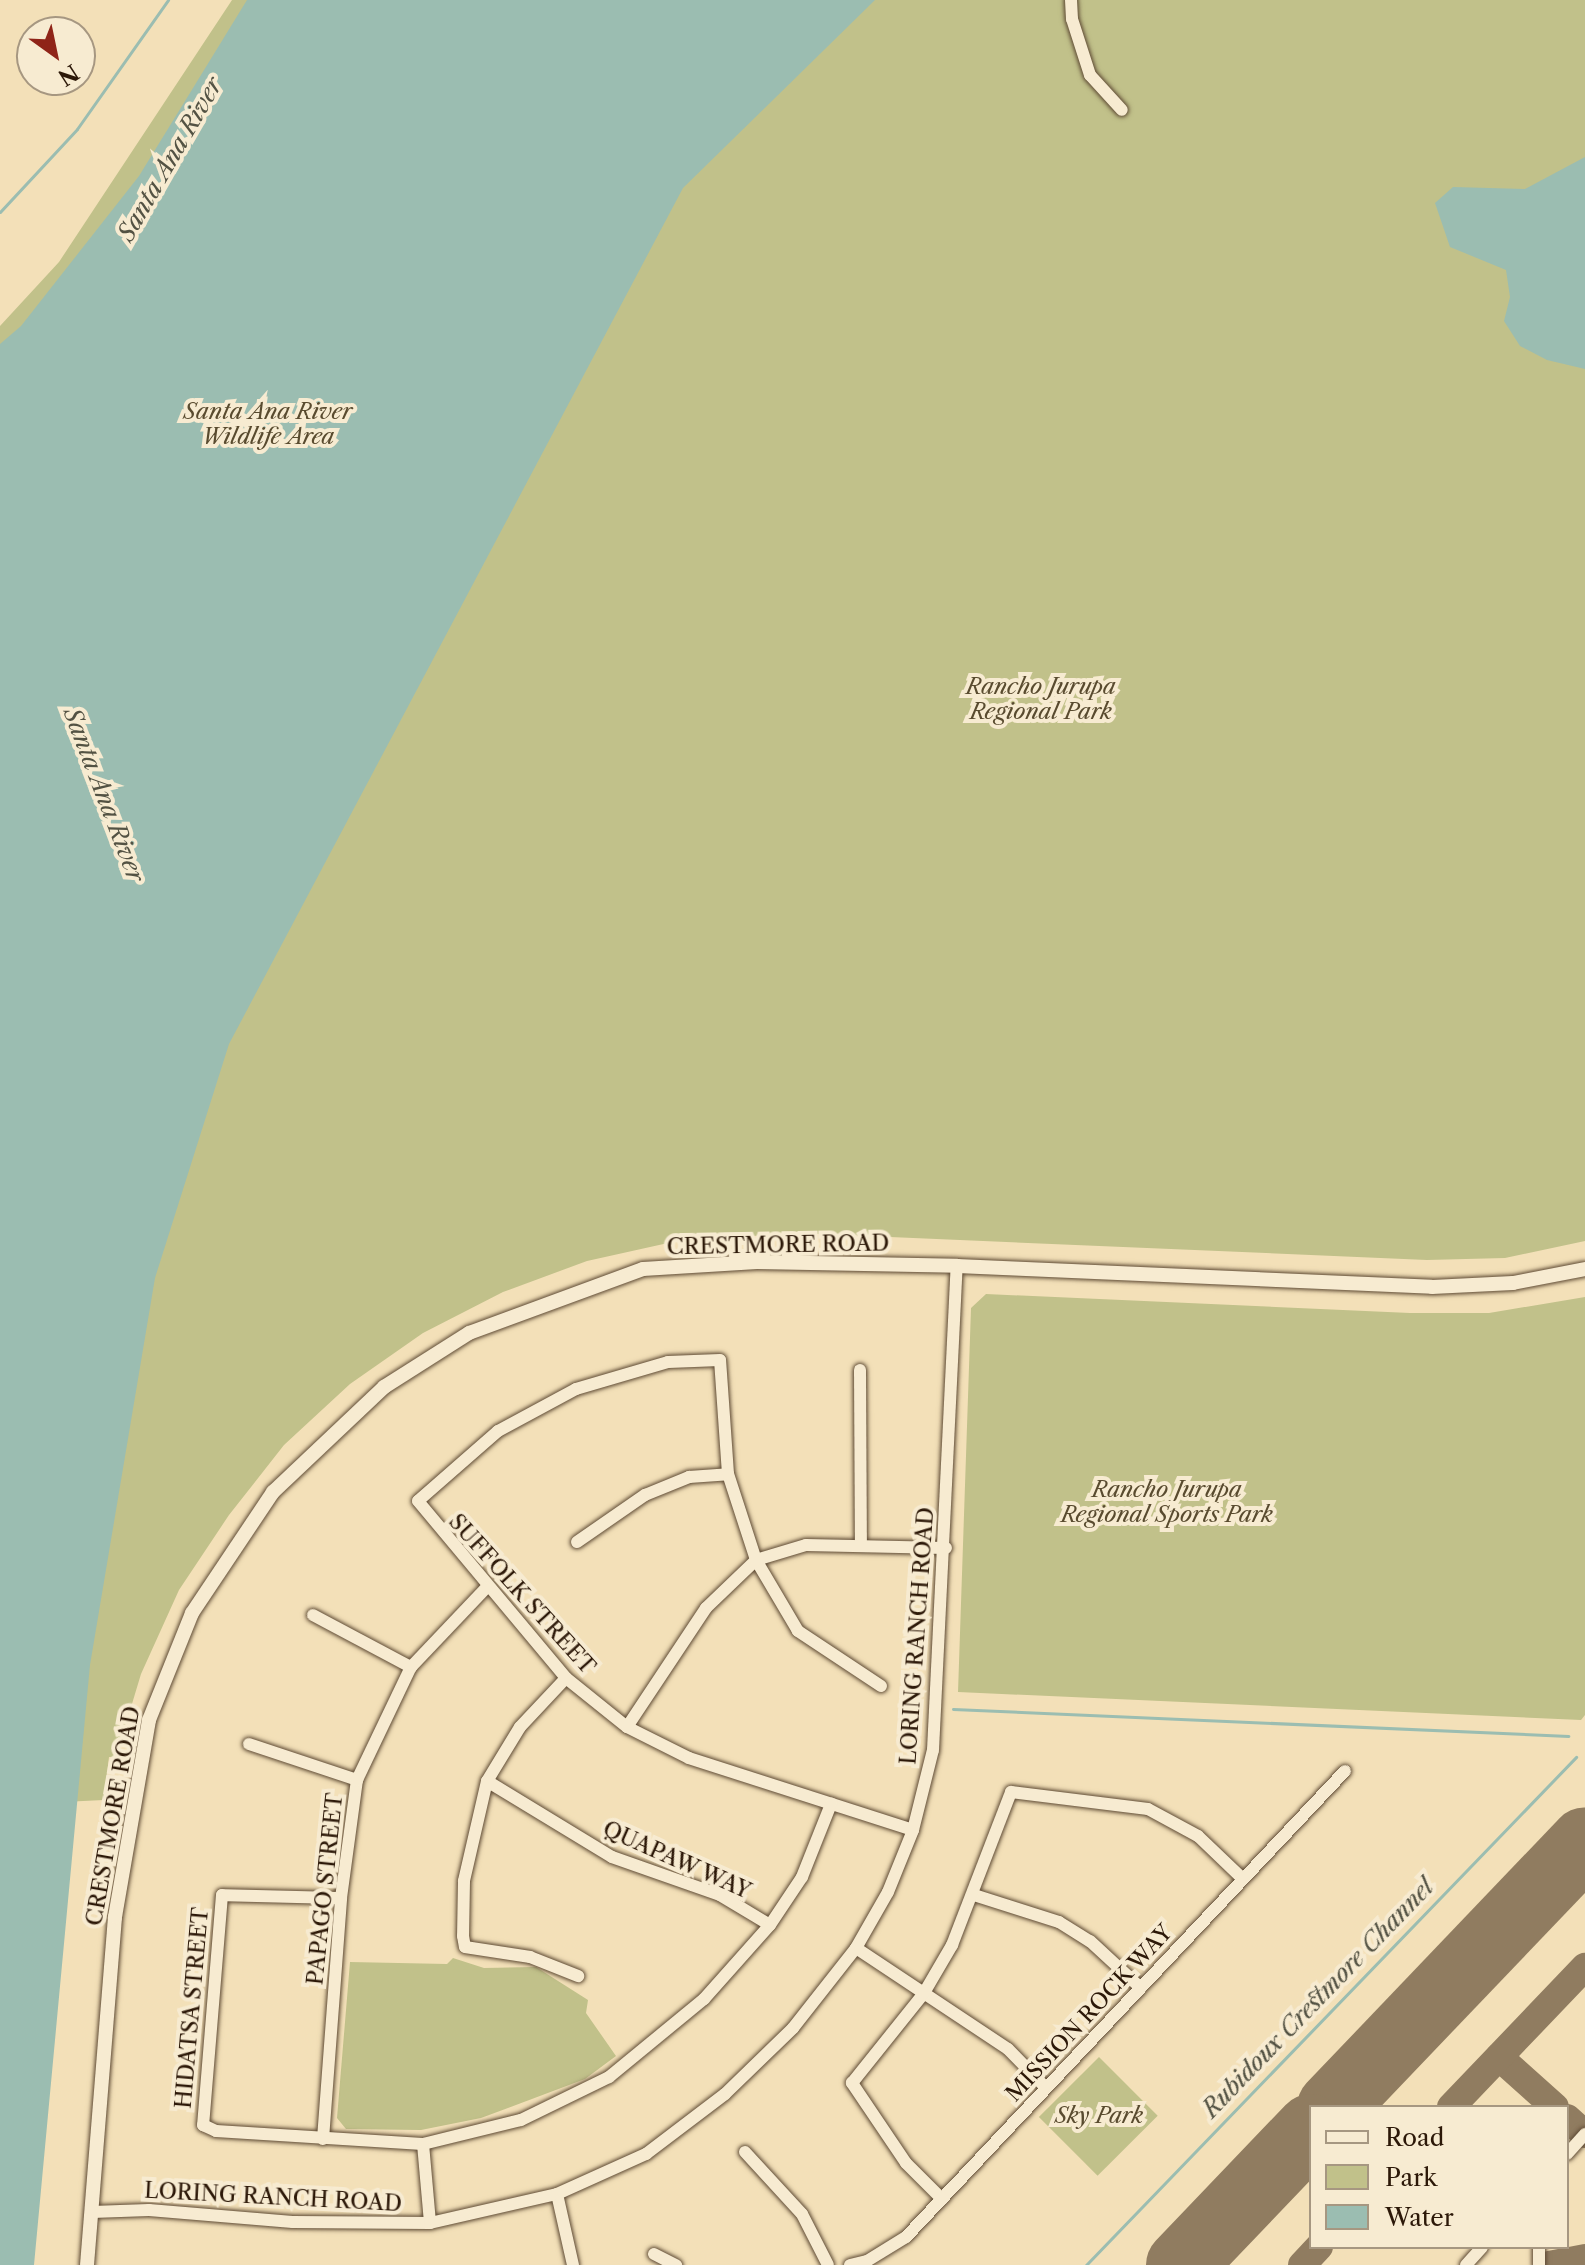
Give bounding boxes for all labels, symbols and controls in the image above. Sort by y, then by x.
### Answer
north arrow [16,16,96,96]
text: N [53,58,84,91]
water label: Santa Ana River [111,72,229,246]
park label: Santa Ana River Wildlife Area [183,398,353,450]
park label: Rancho Jurupa Regional Park [966,673,1116,724]
water label: Santa Ana River [58,704,150,886]
street label: CRESTMORE ROAD [666,1230,890,1260]
park label: Rancho Jurupa Regional Sports Park [1061,1476,1273,1528]
street label: LORING RANCH ROAD [895,1506,939,1766]
street label: SUFFOLK STREET [443,1508,601,1680]
street label: CRESTMORE ROAD [81,1704,145,1928]
street label: PAPAGO STREET [302,1792,348,1986]
street label: QUAPAW WAY [598,1815,756,1905]
water label: Rubidoux Crestmore Channel [1196,1873,1440,2123]
street label: HIDATSA STREET [170,1906,214,2110]
street label: MISSION ROCK WAY [1000,1919,1178,2107]
park label: Sky Park [1055,2103,1143,2129]
legend [1309,2105,1569,2249]
text: Road [1385,2123,1444,2152]
text: Park [1385,2163,1437,2192]
street label: LORING RANCH ROAD [143,2177,403,2217]
text: Water [1385,2203,1454,2232]

